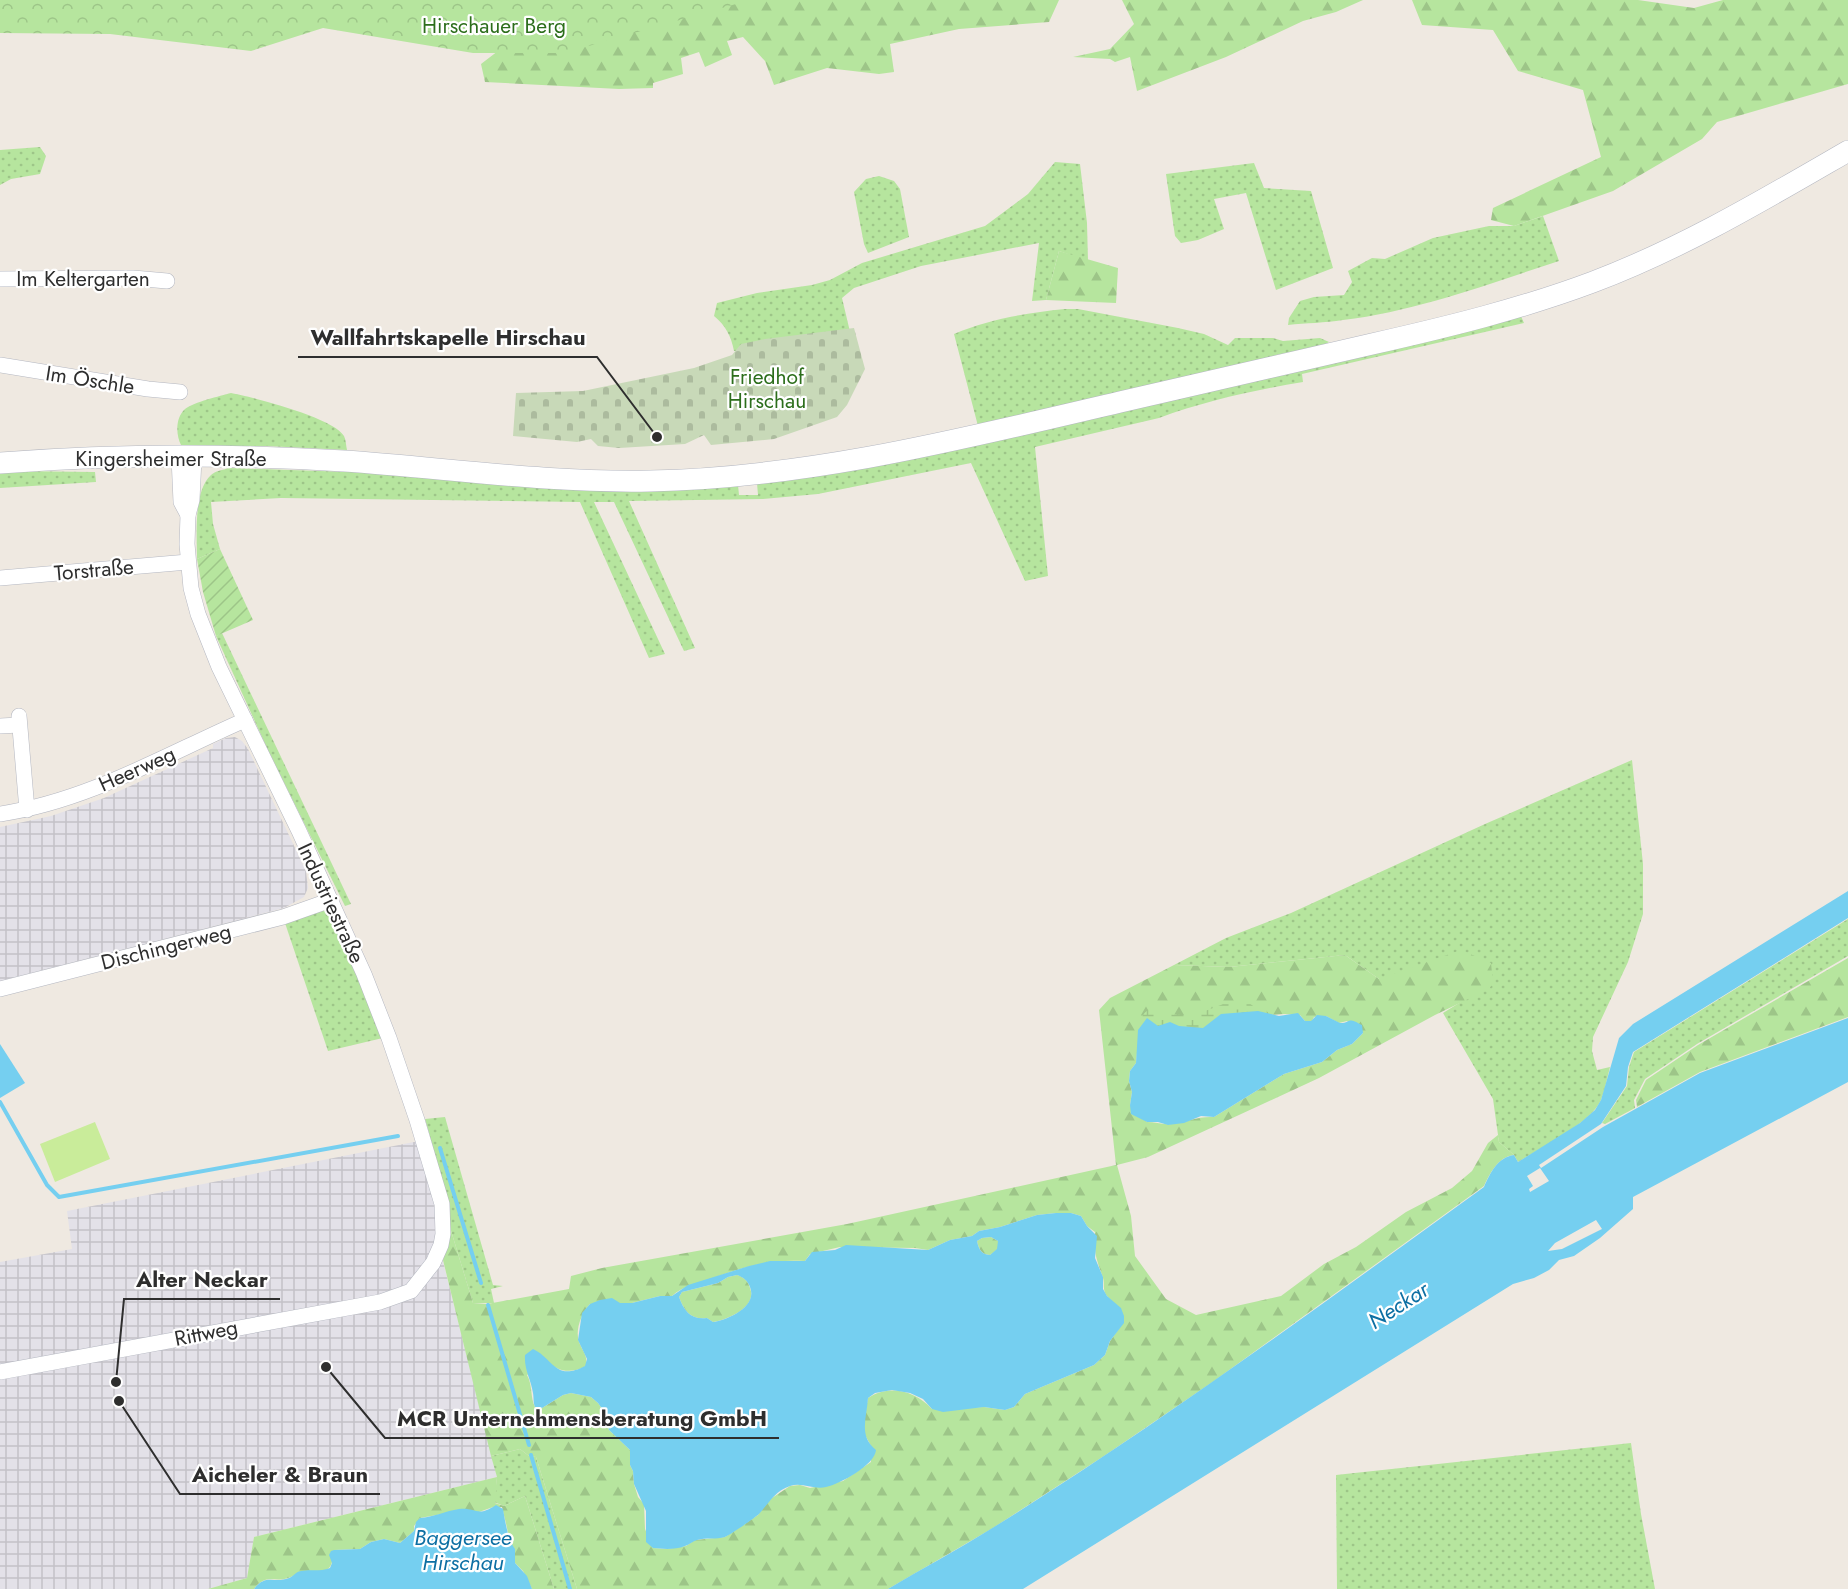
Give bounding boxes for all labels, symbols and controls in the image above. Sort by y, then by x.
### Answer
park label: Hirschauer Berg [422,11,566,41]
street label: Im Keltergarten [16,264,150,294]
callout: Wallfahrtskapelle Hirschau [298,317,597,357]
text: Wallfahrtskapelle Hirschau [310,321,586,353]
street label: Im Öschle [43,358,137,402]
park label: Friedhof Hirschau [728,362,806,416]
street label: Kingersheimer Straße [75,444,267,474]
street label: Torstraße [53,552,135,588]
street label: Heerweg [94,739,180,799]
street label: Industriestraße [290,838,372,968]
street label: Dischingerweg [98,916,234,978]
callout: Alter Neckar [124,1259,280,1299]
text: Alter Neckar [135,1263,268,1295]
water label: Neckar [1361,1273,1436,1337]
street label: Rittweg [172,1312,240,1354]
callout: MCR Unternehmensberatung GmbH [385,1398,779,1438]
text: MCR Unternehmensberatung GmbH [397,1402,767,1434]
callout: Aicheler & Braun [180,1454,380,1494]
text: Aicheler & Braun [191,1458,368,1490]
water label: Baggersee Hirschau [414,1521,512,1578]

